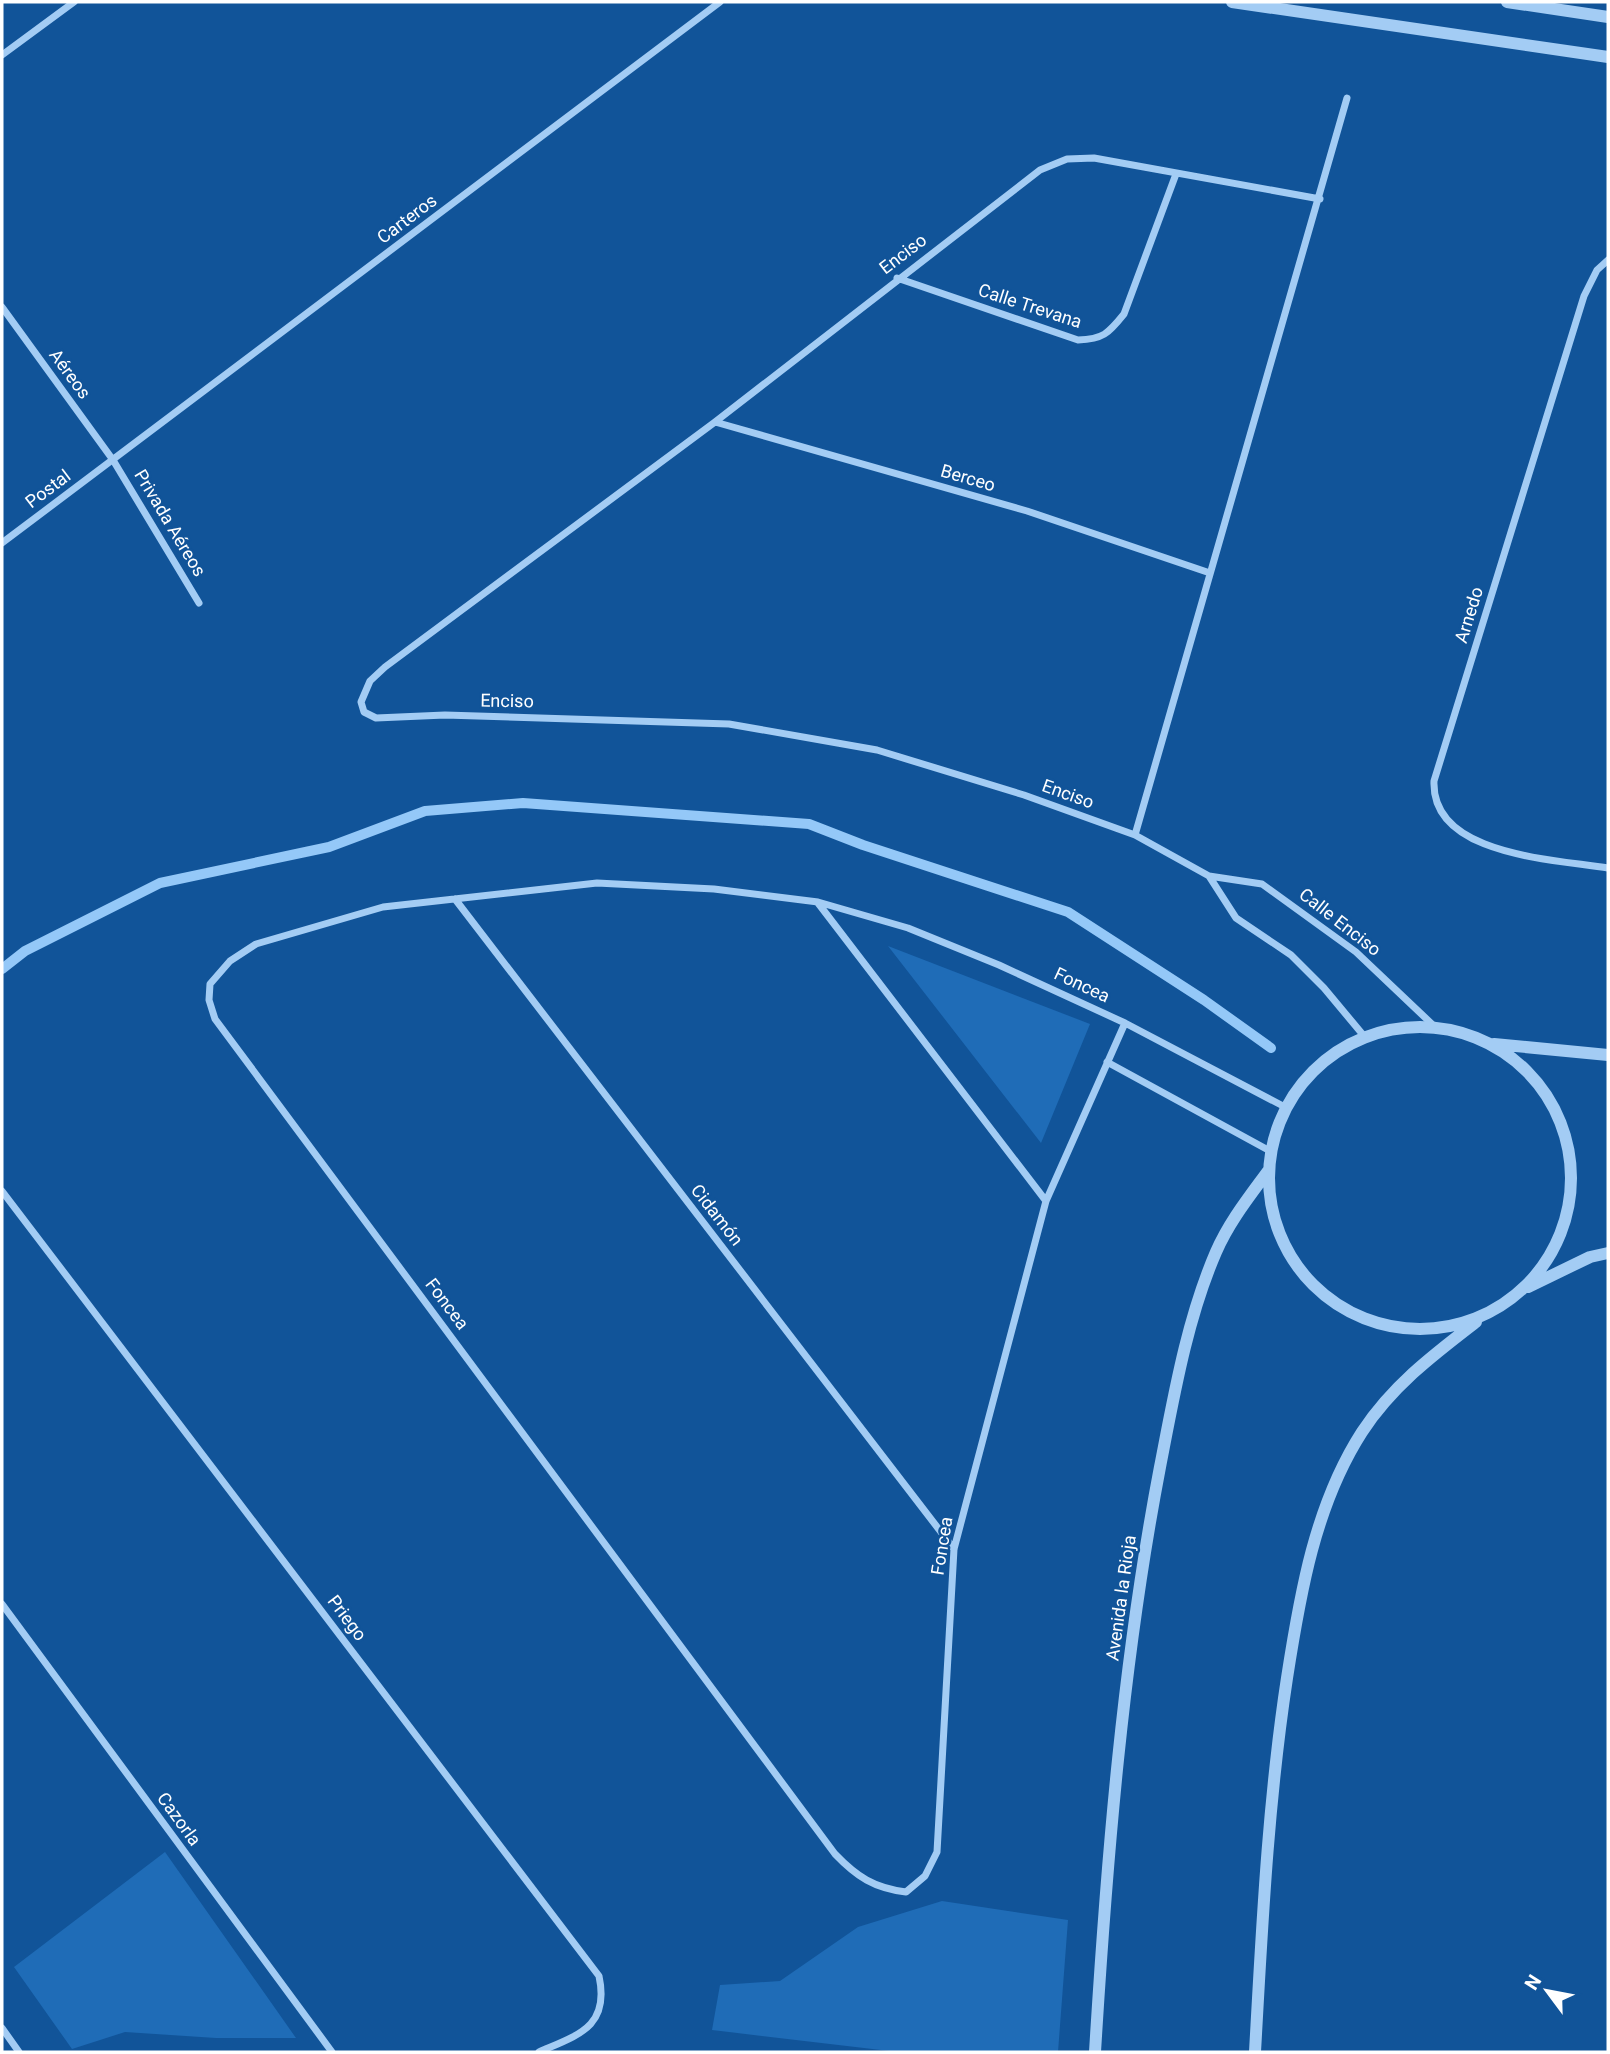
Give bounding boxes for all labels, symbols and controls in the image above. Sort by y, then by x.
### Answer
street label: Carteros [373,189,441,248]
street label: Enciso [875,229,930,278]
street label: Calle Trevana [976,279,1085,332]
street label: Aéreos [45,345,95,403]
street label: Berceo [938,460,998,495]
street label: Postal [21,465,74,512]
street label: Privada Aéreos [130,466,211,580]
street label: Arnedo [1450,584,1487,646]
street label: Enciso [480,690,534,711]
street label: Enciso [1039,775,1097,813]
street label: Calle Enciso [1295,883,1385,960]
street label: Foncea [1051,963,1113,1006]
street label: Cidamón [687,1180,748,1250]
street label: Foncea [421,1274,473,1333]
street label: Foncea [927,1515,956,1577]
street label: Avenida la Rioja [1101,1534,1140,1662]
street label: Priego [323,1591,371,1645]
street label: Cazorla [153,1788,206,1849]
north arrow [1512,1956,1582,2026]
text: N [1520,1970,1546,1994]

